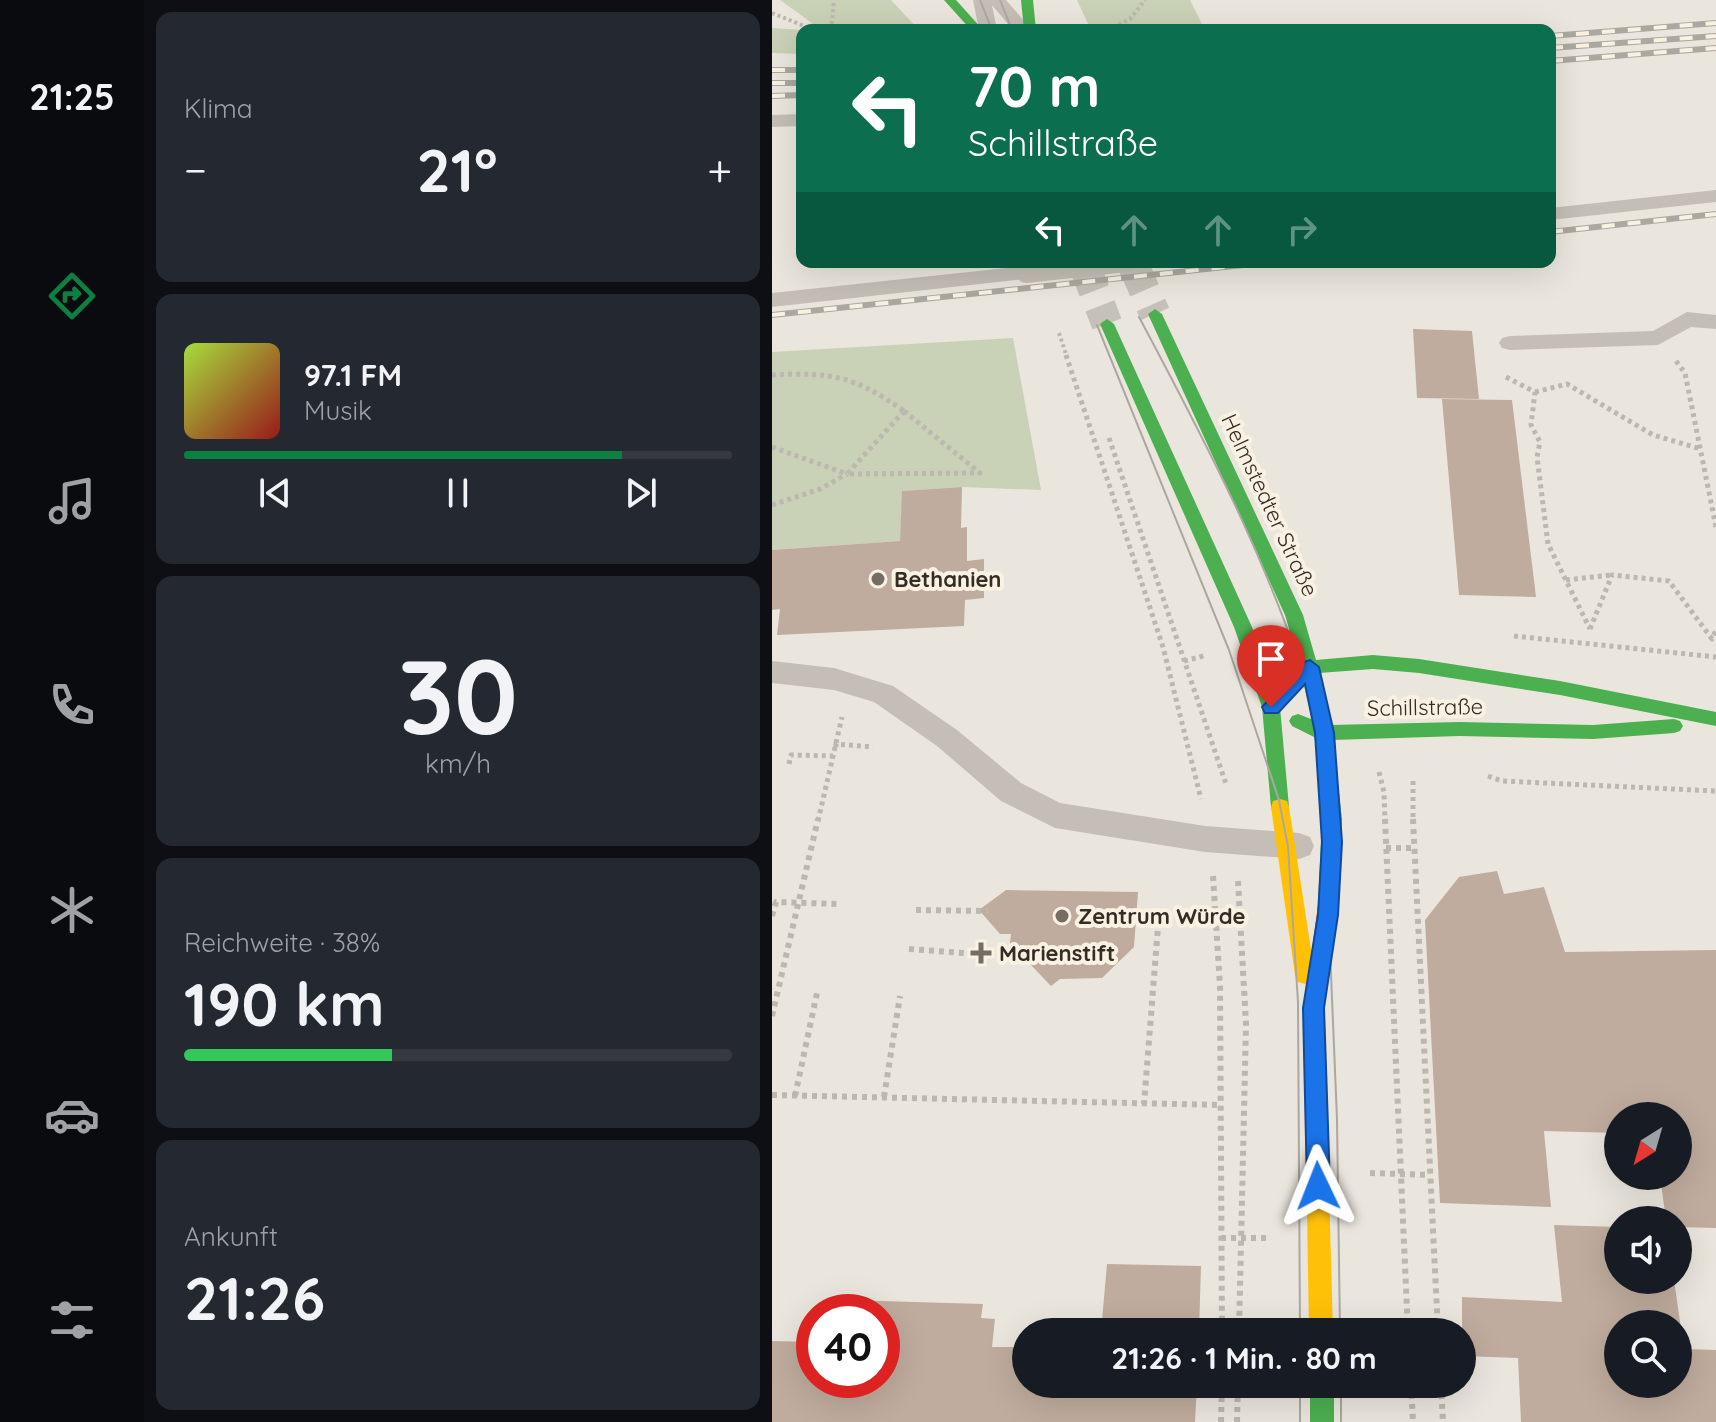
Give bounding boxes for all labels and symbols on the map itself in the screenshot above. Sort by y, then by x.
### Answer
street label: Helmstedter Straße [1215,409,1325,601]
place label: Bethanien [894,565,1001,593]
marker: Bethanien [869,570,887,588]
pin [1237,625,1305,707]
street label: Schillstraße [1367,692,1483,722]
place label: Zentrum Würde [1078,902,1245,930]
marker: Zentrum Würde [1053,907,1071,925]
place label: Marienstift [999,939,1115,967]
marker: Marienstift [970,942,992,964]
north arrow [1604,1102,1692,1190]
position arrow [1276,1144,1360,1228]
speed limit sign: 40 [796,1294,900,1398]

